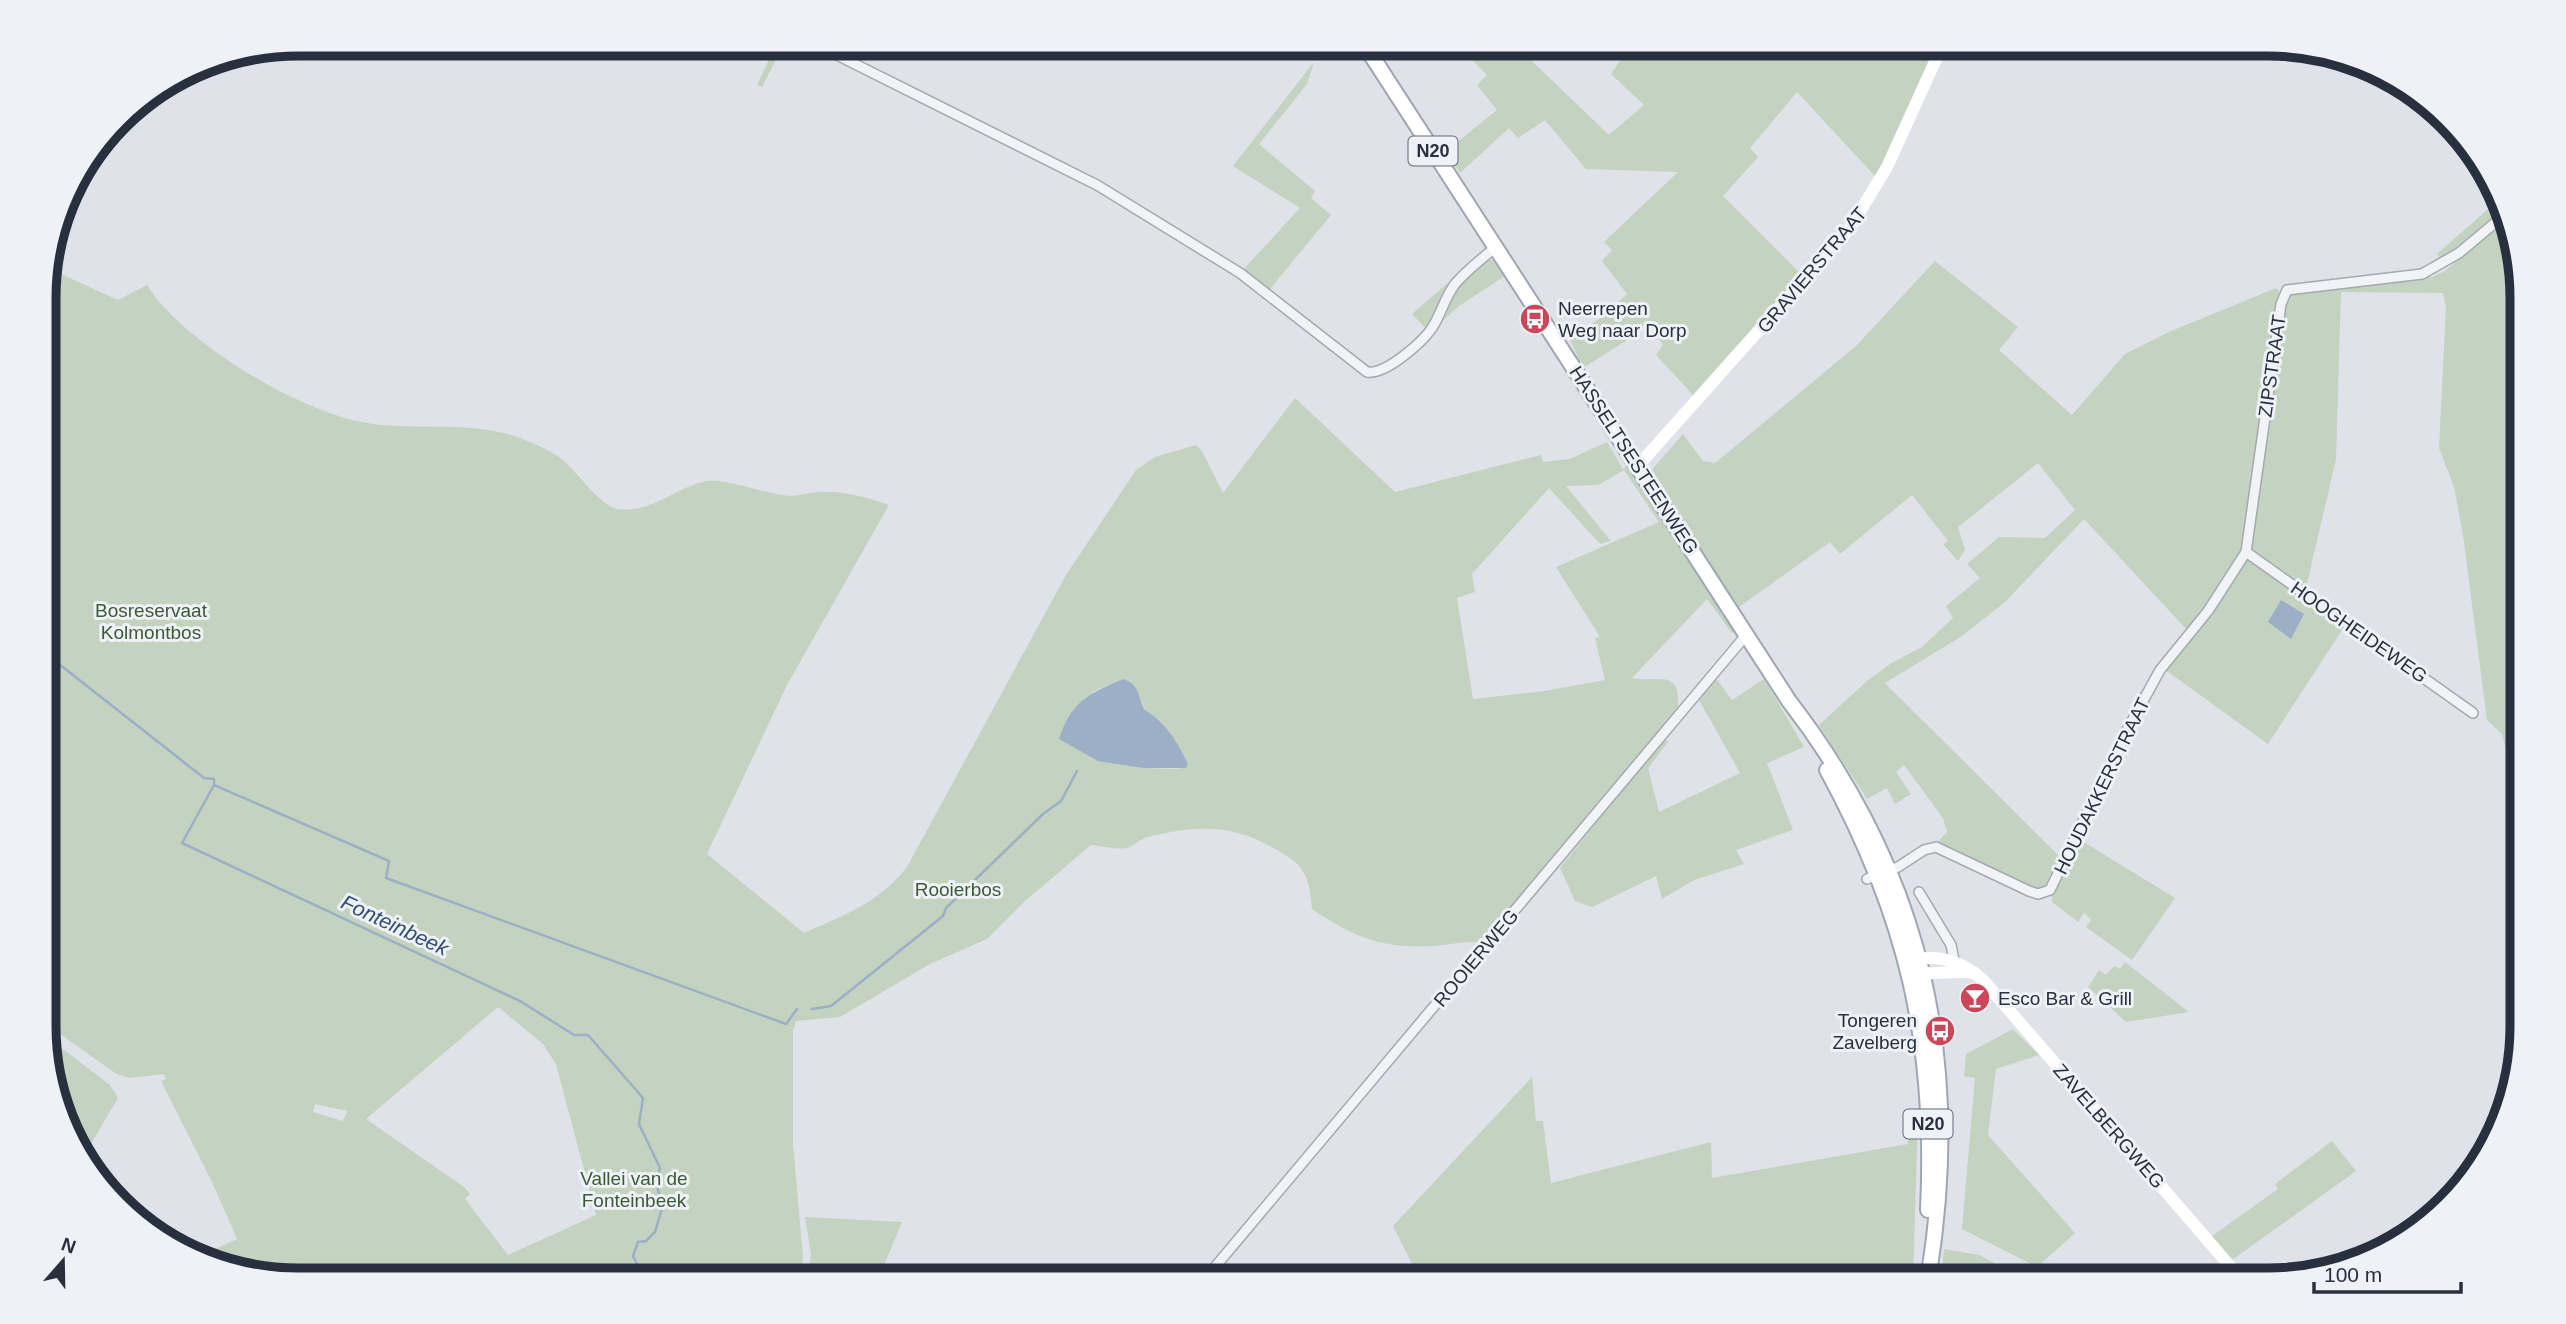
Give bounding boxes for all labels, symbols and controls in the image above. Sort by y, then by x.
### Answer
road number: N20 [1408,136,1458,166]
street label: GRAVIERSTRAAT [1753,203,1871,337]
place label: Neerrepen Weg naar Dorp [1558,298,1687,341]
bus stop icon: Neerrepen Weg naar Dorp [1518,302,1552,336]
street label: ZIPSTRAAT [2254,313,2290,419]
street label: HASSELTSESTEENWEG [1565,362,1703,558]
street label: HOOGHEIDEWEG [2287,577,2431,687]
park label: Bosreservaat Kolmontbos [95,600,208,643]
street label: HOUDAKKERSTRAAT [2050,694,2154,878]
park label: Rooierbos [915,879,1001,900]
water label: Fonteinbeek [338,890,454,960]
street label: ROOIERWEG [1429,905,1523,1011]
bar icon: Esco Bar & Grill [1958,981,1992,1015]
place label: Esco Bar & Grill [1998,988,2132,1009]
place label: Tongeren Zavelberg [1833,1010,1917,1053]
bus stop icon: Tongeren Zavelberg [1923,1014,1957,1048]
street label: ZAVELBERGWEG [2049,1059,2169,1193]
road number: N20 [1904,1110,1952,1139]
park label: Vallei van de Fonteinbeek [580,1168,688,1211]
north arrow [28,1226,98,1296]
text: N [59,1233,79,1258]
scale bar [2314,1250,2461,1294]
text: 100 m [2324,1263,2382,1286]

